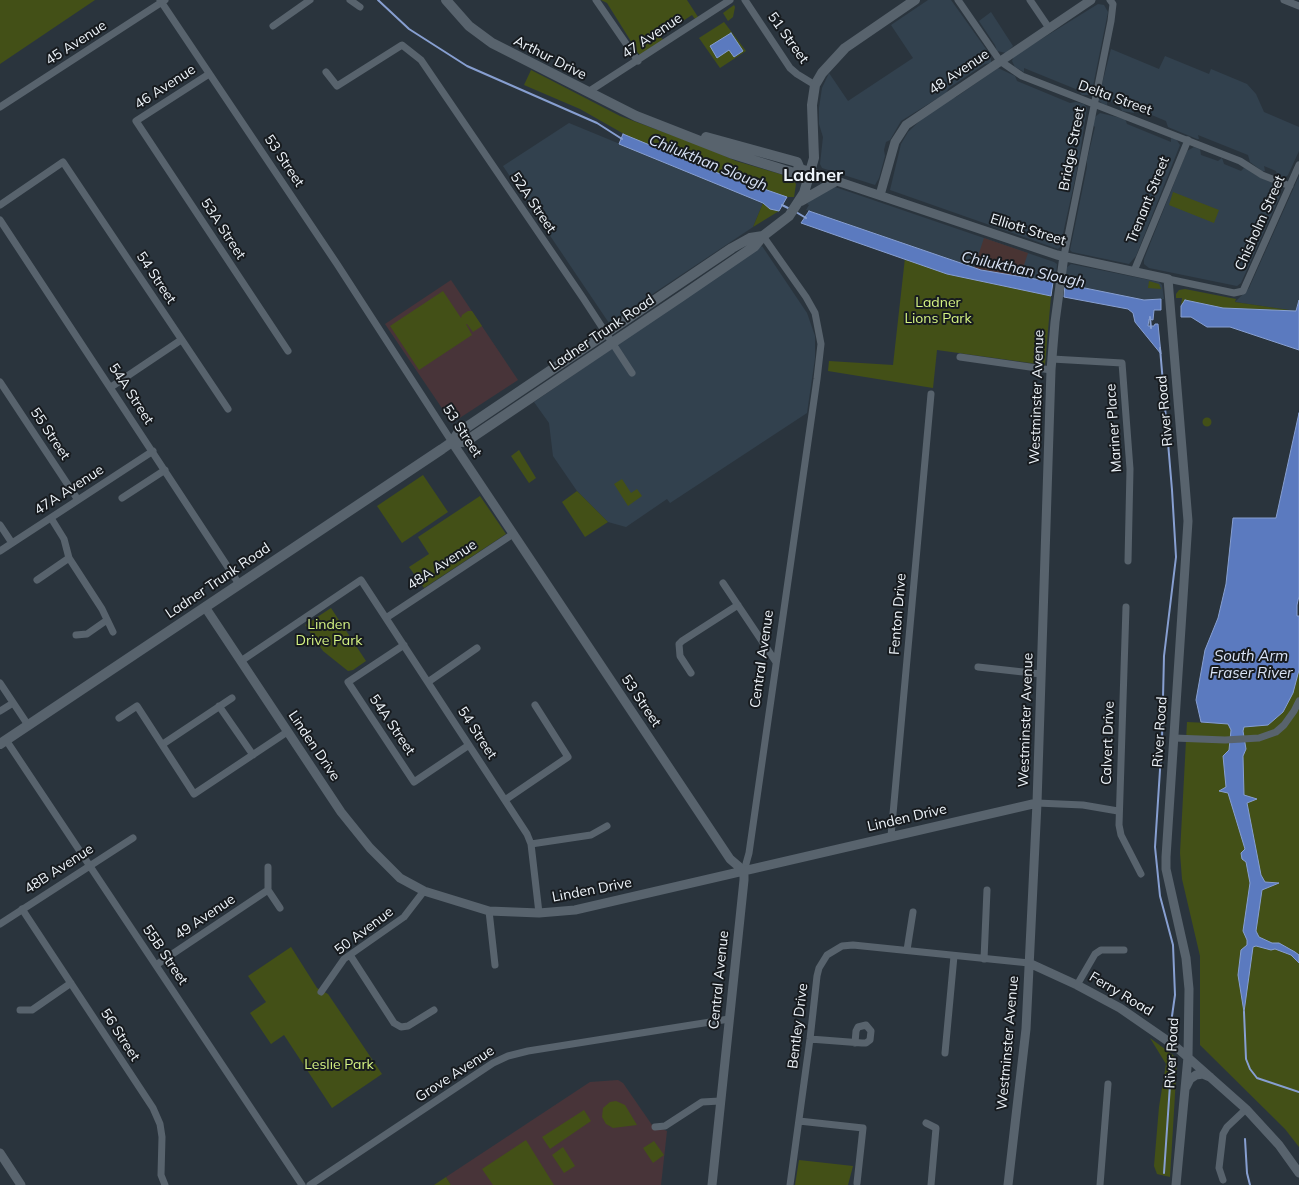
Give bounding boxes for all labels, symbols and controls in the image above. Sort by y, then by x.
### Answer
street label: 51 Street [764,9,812,67]
street label: 47 Avenue [619,10,685,62]
street label: 45 Avenue [42,17,110,69]
street label: Arthur Drive [511,32,589,84]
street label: 48 Avenue [926,46,992,98]
street label: 46 Avenue [131,61,199,113]
street label: Delta Street [1076,77,1154,119]
street label: Bridge Street [1056,106,1088,192]
water label: Chilukthan Slough [646,131,770,195]
street label: 53 Street [260,132,308,190]
street label: Trenant Street [1123,154,1173,246]
district label: Ladner [783,165,843,187]
street label: 52A Street [507,170,559,236]
street label: Chisholm Street [1232,173,1288,273]
street label: 53A Street [197,195,249,263]
street label: Elliott Street [988,211,1068,249]
water label: Chilukthan Slough [959,248,1087,292]
street label: 54 Street [132,249,180,307]
street label: Ladner Trunk Road [546,292,658,374]
park label: Ladner Lions Park [904,295,972,328]
street label: Westminster Avenue [1026,329,1048,465]
street label: 54A Street [105,360,157,428]
street label: River Road [1154,375,1176,447]
street label: Mariner Place [1103,383,1125,473]
street label: 53 Street [439,402,485,460]
street label: 55 Street [26,405,74,463]
street label: 47A Avenue [31,461,107,519]
street label: 48A Avenue [404,536,480,594]
street label: Ladner Trunk Road [162,540,274,622]
street label: Fenton Drive [886,572,910,656]
street label: Central Avenue [747,609,777,709]
park label: Linden Drive Park [296,617,362,650]
water label: South Arm Fraser River [1209,647,1293,682]
street label: Westminster Avenue [1015,652,1037,788]
street label: 53 Street [617,672,665,730]
street label: 54A Street [366,692,418,758]
street label: River Road [1149,696,1171,768]
street label: Calvert Drive [1098,701,1118,785]
street label: 54 Street [454,704,500,762]
street label: Linden Drive [284,708,344,784]
street label: Linden Drive [866,801,948,835]
street label: 48B Avenue [21,841,97,897]
street label: Linden Drive [551,874,633,906]
street label: 49 Avenue [172,891,238,943]
street label: 50 Avenue [331,903,397,959]
street label: 55B Street [139,922,191,988]
street label: Central Avenue [705,930,733,1030]
street label: Ferry Road [1086,968,1156,1020]
street label: Westminster Avenue [994,975,1022,1111]
street label: Bentley Drive [784,982,812,1070]
street label: 56 Street [97,1006,143,1064]
street label: River Road [1162,1017,1182,1089]
street label: Grove Avenue [412,1042,498,1106]
park label: Leslie Park [304,1057,374,1073]

